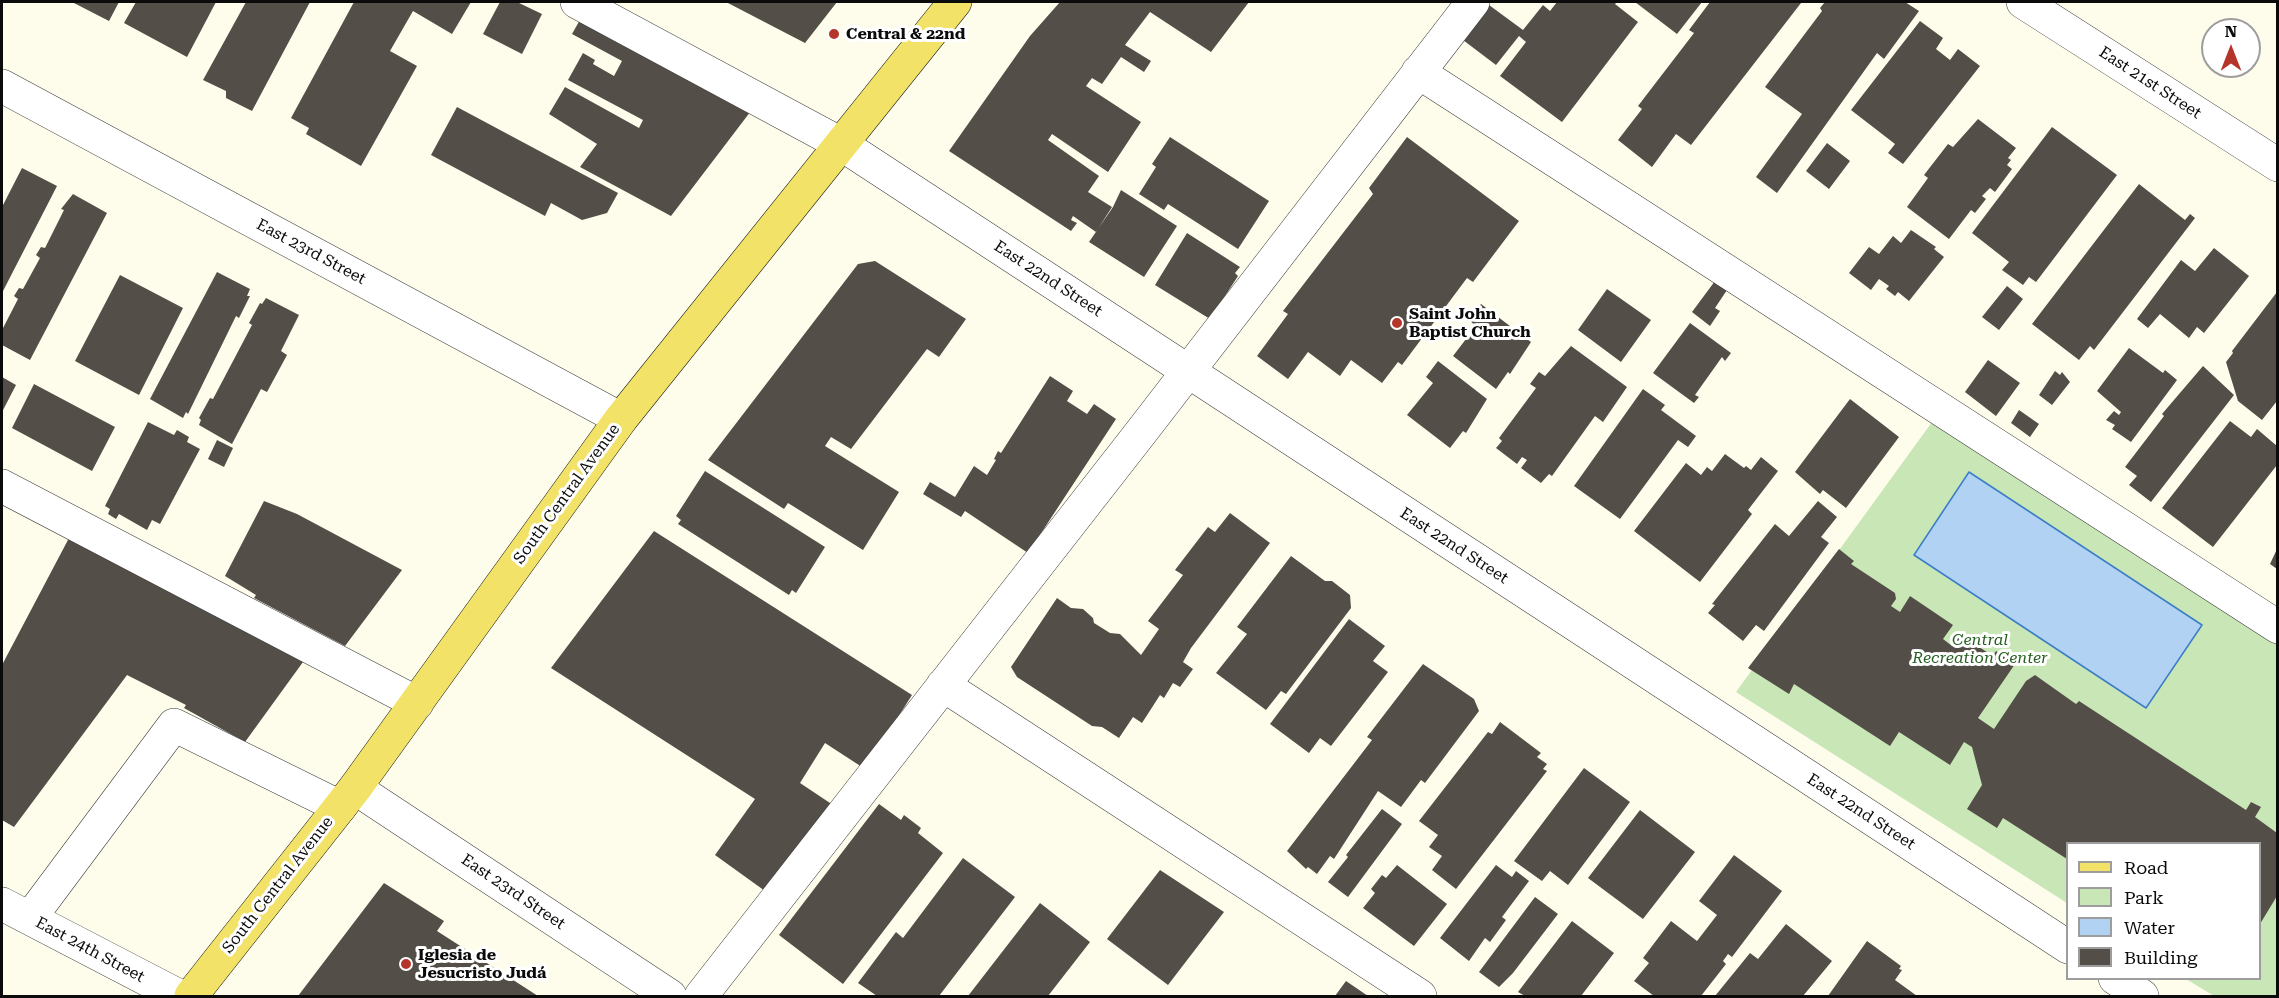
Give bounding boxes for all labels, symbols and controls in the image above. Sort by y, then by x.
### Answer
north arrow [2201,18,2261,78]
text: N [2225,22,2237,41]
place label: Central & 22nd [846,24,965,44]
marker: Central & 22nd [827,27,841,41]
street label: East 21st Street [2095,43,2205,123]
street label: East 23rd Street [253,215,369,289]
street label: East 22nd Street [990,237,1106,321]
place label: Saint John Baptist Church [1409,304,1531,342]
marker: Saint John Baptist Church [1390,316,1404,330]
street label: South Central Avenue [510,420,624,568]
street label: East 22nd Street [1396,504,1512,588]
park label: Central Recreation Center [1912,630,2048,668]
street label: East 22nd Street [1803,770,1919,854]
street label: South Central Avenue [219,813,337,957]
legend [2066,842,2261,980]
street label: East 23rd Street [457,850,569,934]
text: Road [2124,857,2168,878]
text: Park [2124,887,2164,908]
street label: East 24th Street [32,913,148,987]
text: Water [2124,917,2175,938]
place label: Iglesia de Jesucristo Judá [418,945,546,983]
text: Building [2124,947,2198,968]
marker: Iglesia de Jesucristo Judá [399,957,413,971]

